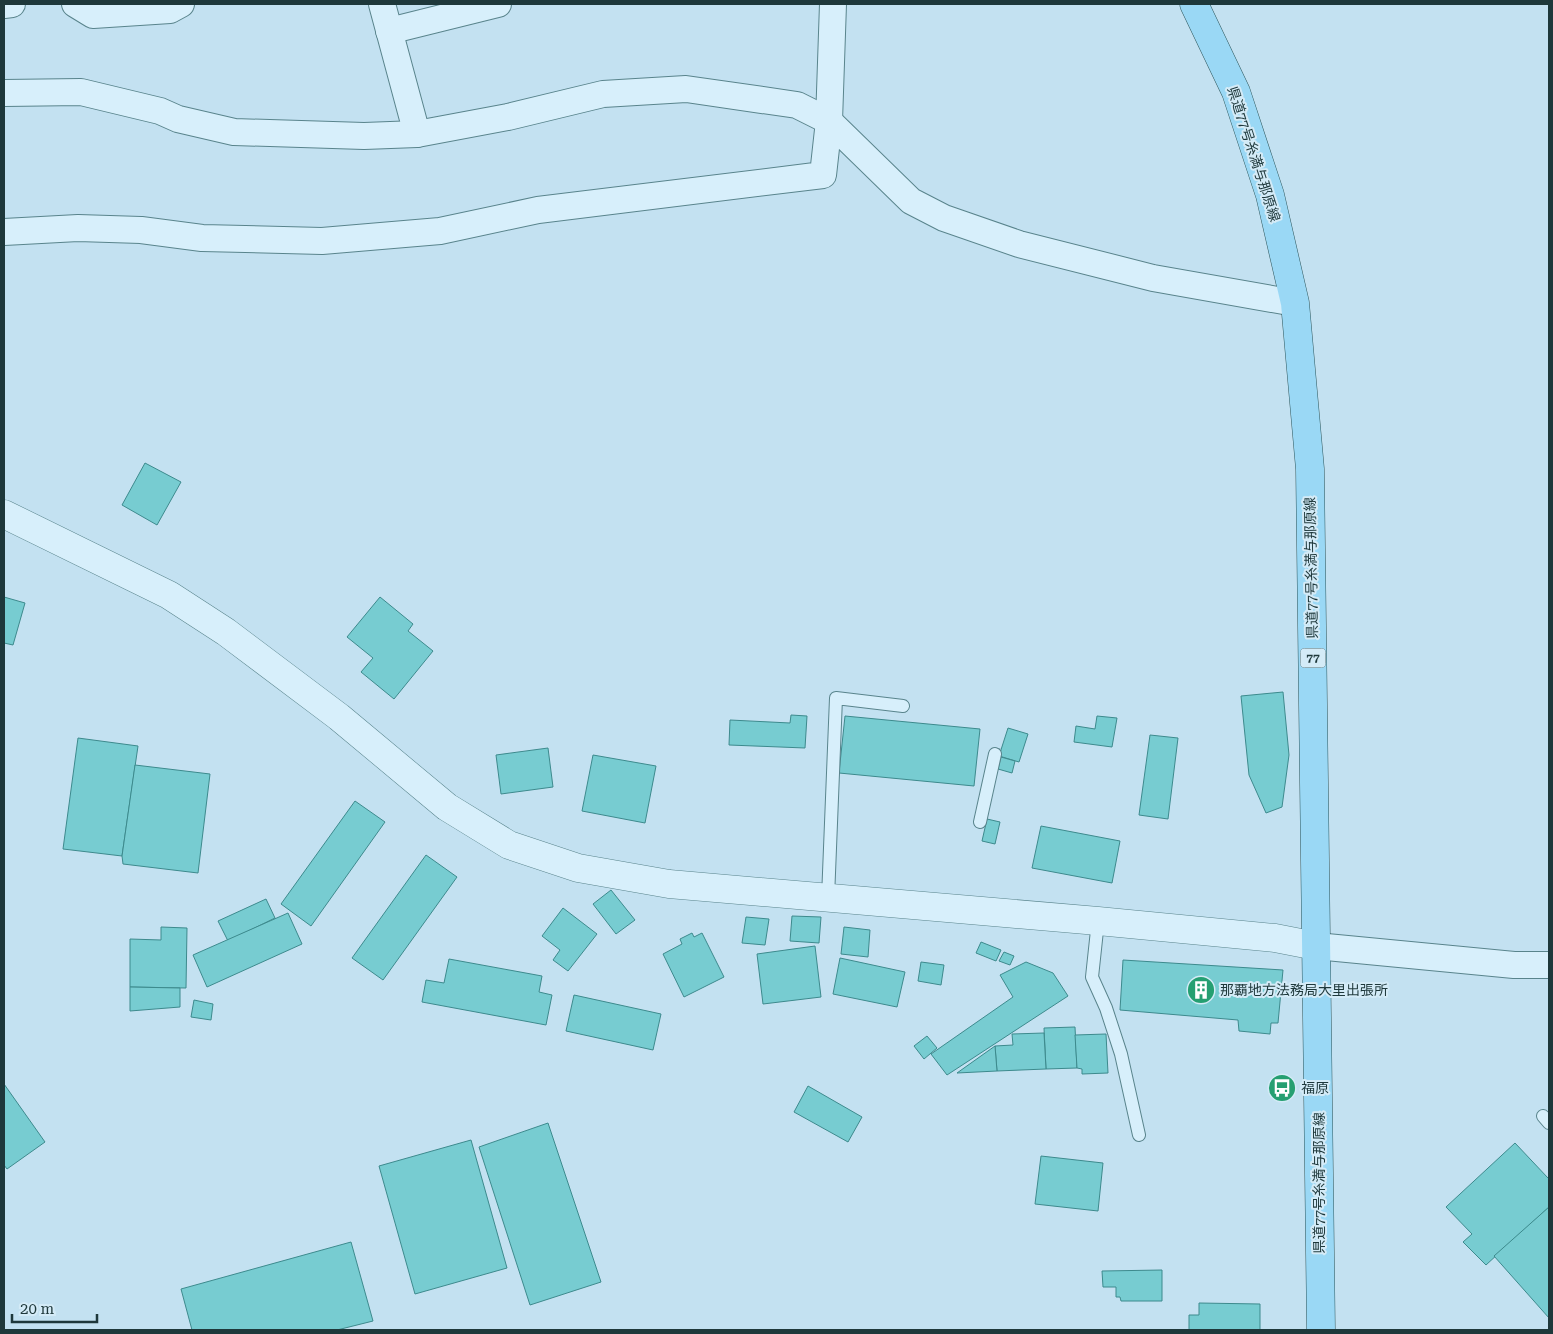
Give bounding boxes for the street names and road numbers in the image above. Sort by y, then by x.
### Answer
street label: 県道77号糸満与那原線 [1224,84,1284,224]
street label: 県道77号糸満与那原線 [1302,497,1320,639]
road number: 77 [1300,648,1326,668]
street label: 県道77号糸満与那原線 [1311,1112,1327,1254]

